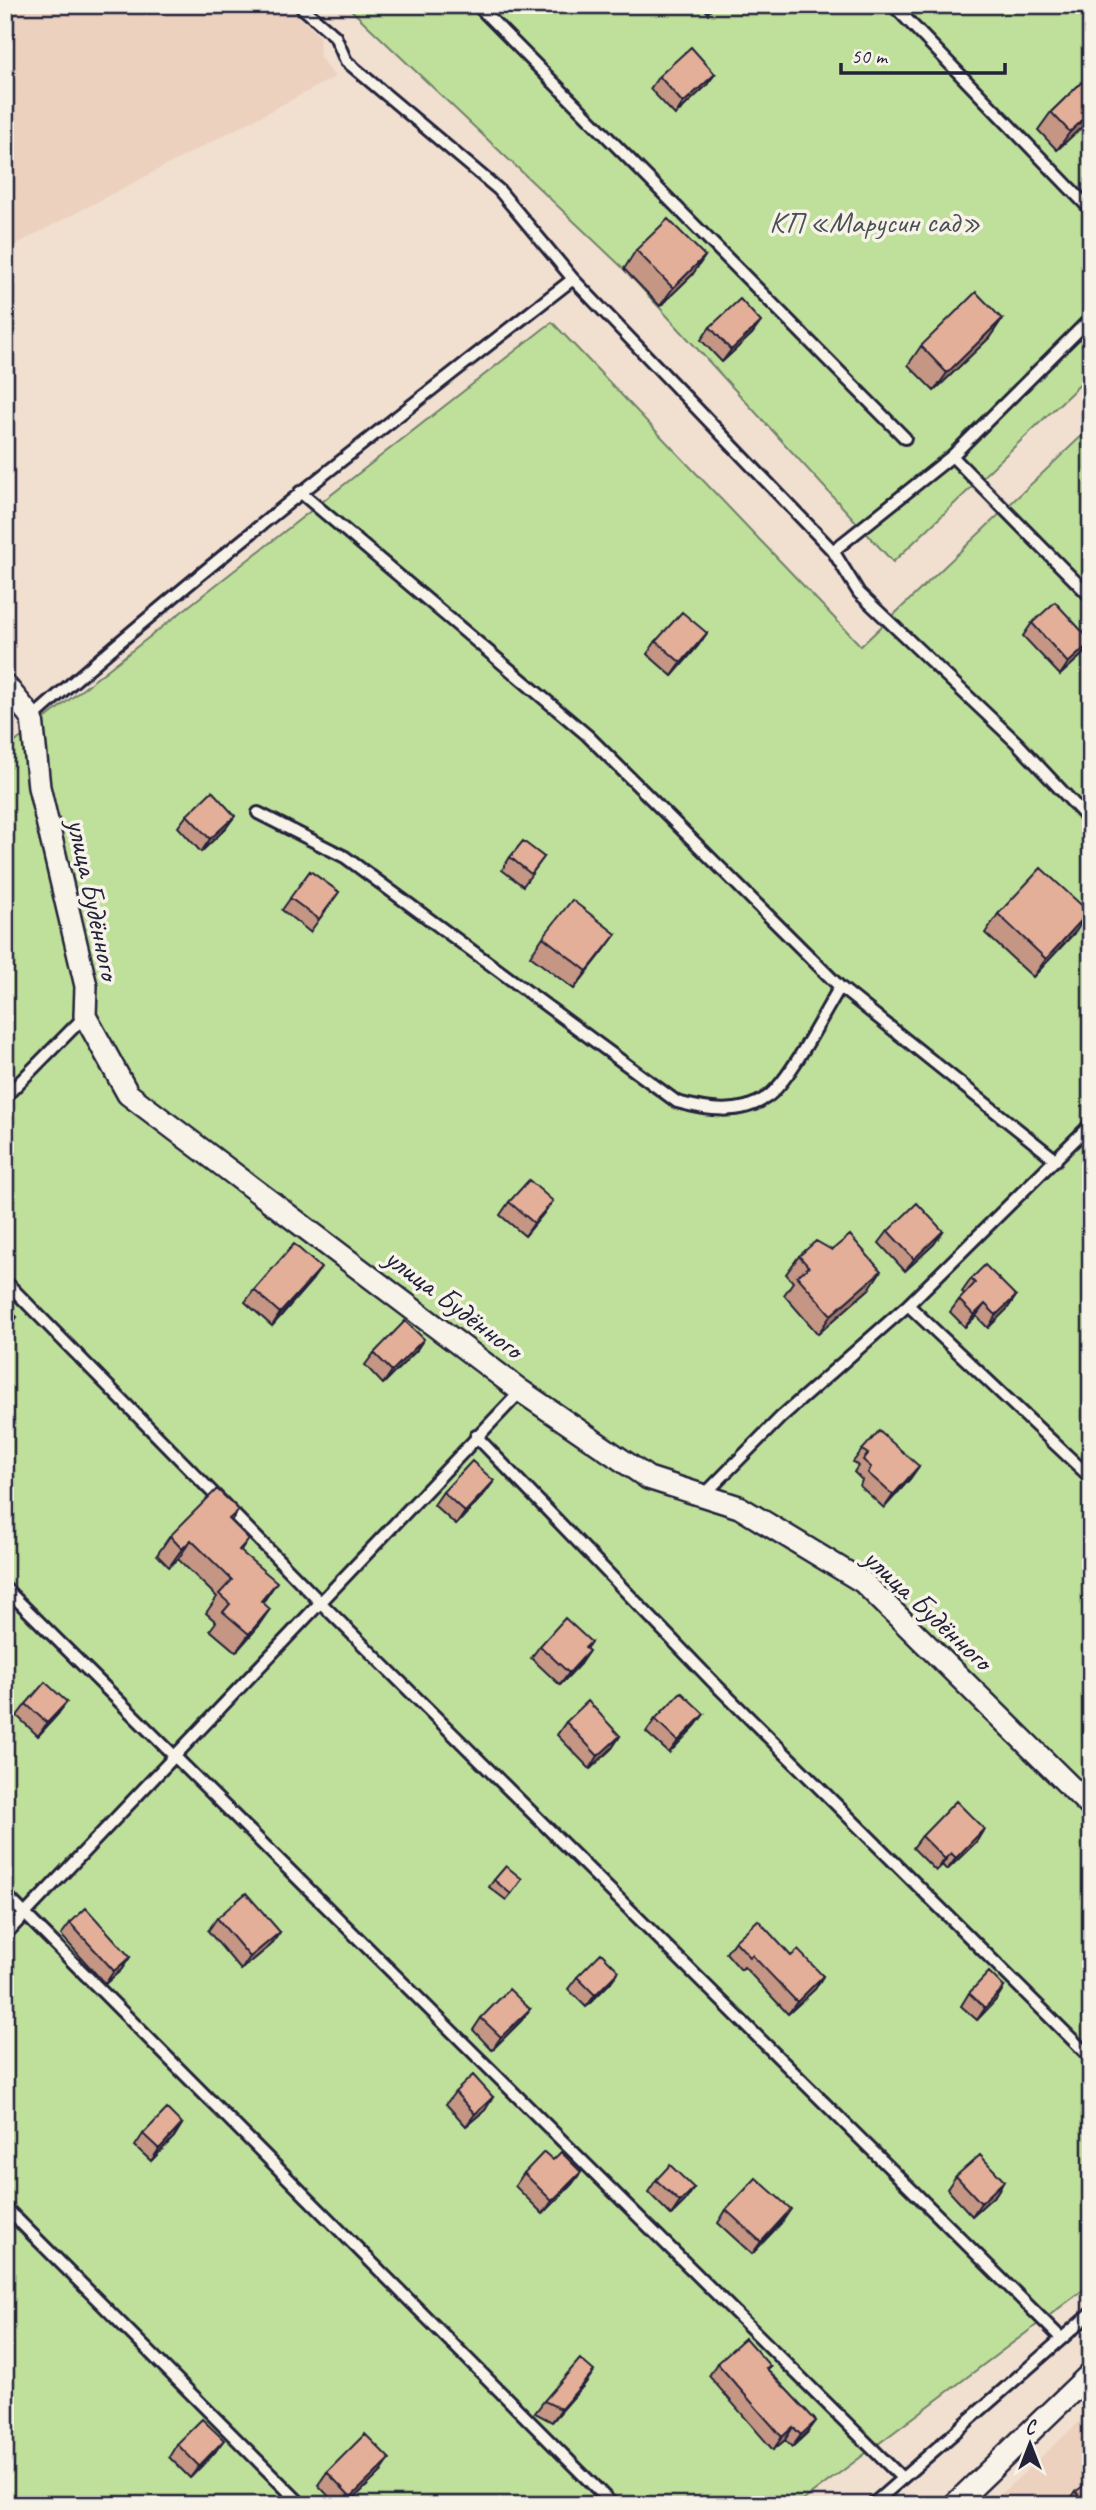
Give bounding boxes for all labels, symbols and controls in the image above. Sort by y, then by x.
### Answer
scale bar [841,32,1005,76]
text: 50 m [851,43,889,69]
park label: КП «Марусин сад» [769,203,981,241]
street label: улица Будённого [58,813,130,986]
street label: улица Будённого [376,1237,533,1369]
street label: улица Будённого [854,1538,1003,1681]
north arrow [995,2408,1064,2478]
text: С [1025,2416,1037,2440]

